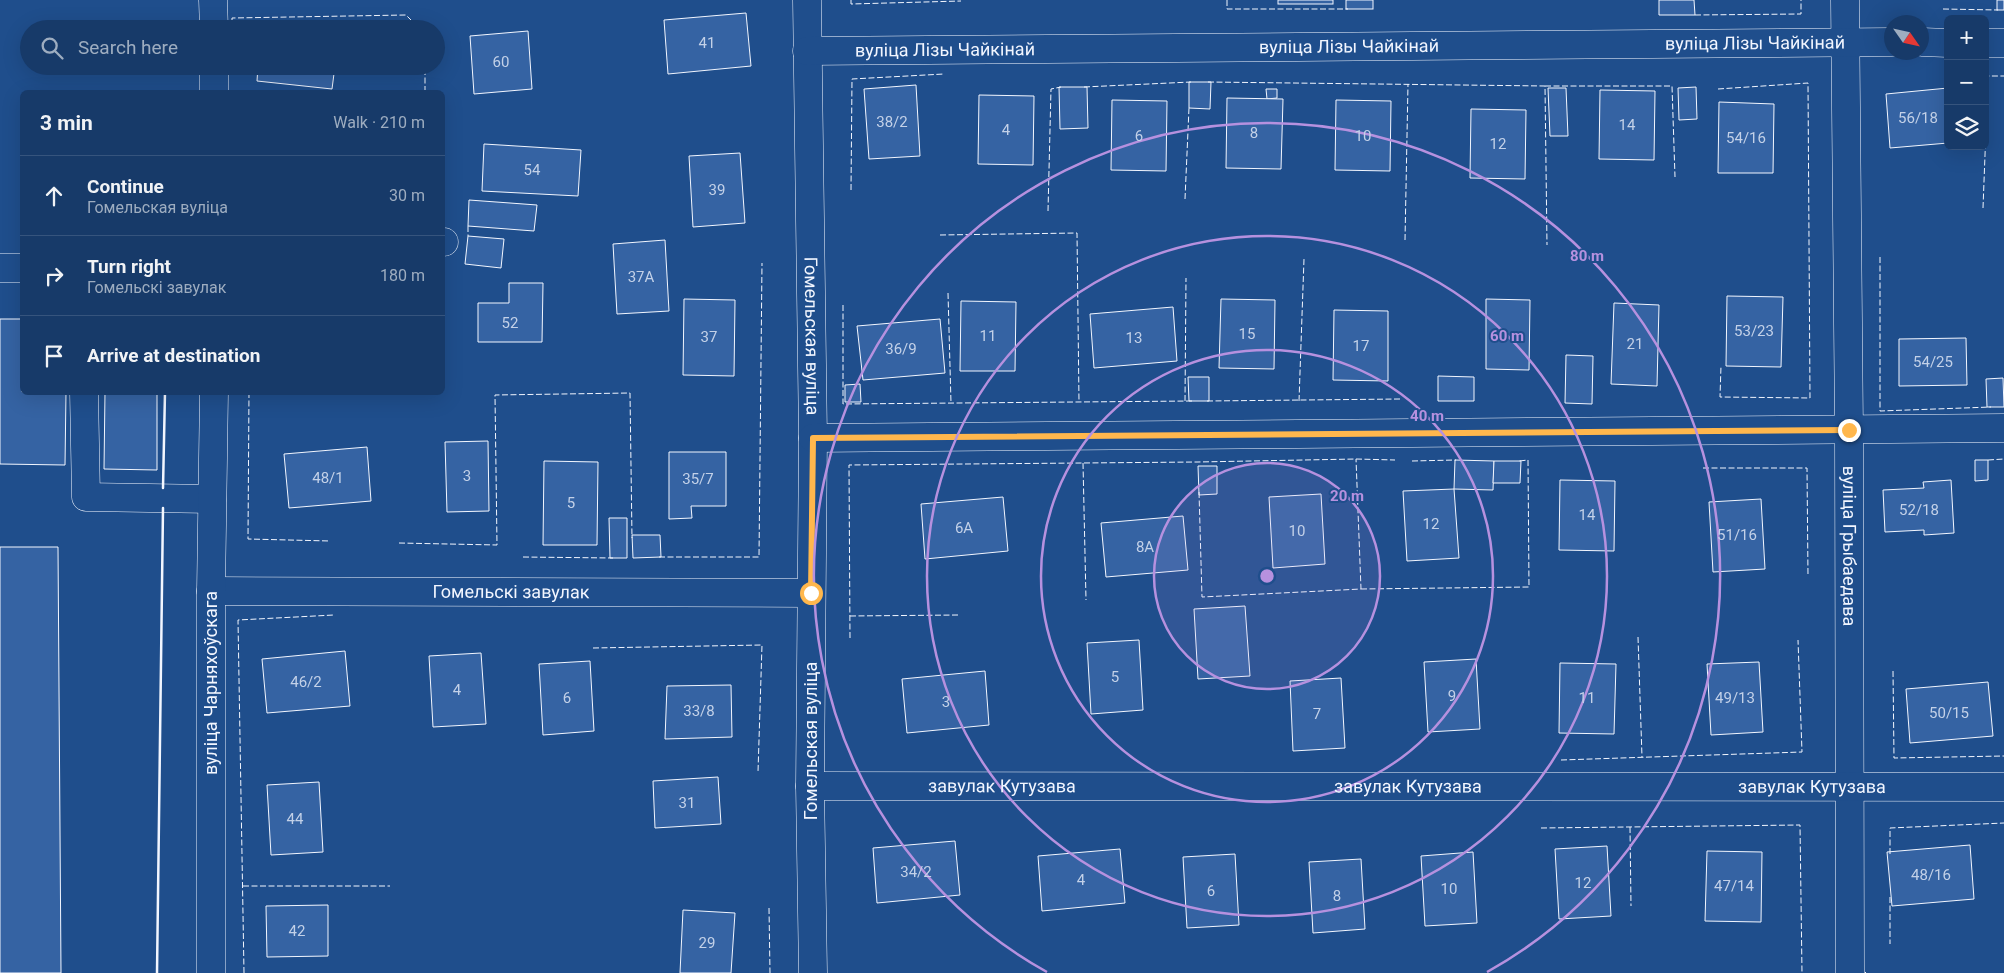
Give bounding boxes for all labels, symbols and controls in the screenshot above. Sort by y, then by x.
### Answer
north arrow [1884,15,1929,60]
map controls [1944,15,1989,150]
button: + [1944,15,1989,60]
search box [20,20,445,75]
street label: вуліца Лізы Чайкінай [1665,31,1845,54]
icon: search [38,34,66,62]
house number: 41 [699,34,715,52]
street label: вуліца Лізы Чайкінай [1259,35,1439,57]
text: Search here [78,36,178,59]
street label: вуліца Лізы Чайкінай [855,38,1035,61]
house number: 60 [493,53,509,71]
button: − [1944,60,1989,105]
button: layers [1944,105,1989,150]
house number: 56/18 [1898,109,1938,127]
text: 3 min [40,111,93,135]
text: Walk · 210 m [333,113,425,132]
house number: 38/2 [876,113,908,131]
house number: 14 [1619,116,1636,134]
house number: 4 [1002,121,1011,139]
house number: 8 [1250,124,1258,142]
house number: 6 [1135,127,1143,145]
house number: 10 [1355,127,1371,145]
house number: 54/16 [1726,129,1766,147]
house number: 12 [1490,135,1506,153]
house number: 54 [524,161,541,179]
text: Continue [87,175,164,198]
house number: 39 [709,181,725,199]
icon: ahead [40,182,68,210]
text: 30 m [389,186,425,205]
text: Гомельская вуліца [87,198,228,217]
text: 80 m [1570,247,1604,265]
text: Turn right [87,255,171,278]
street label: Гомельская вуліца [801,256,824,415]
icon: right [40,262,68,290]
text: 180 m [380,266,425,285]
house number: 37А [628,268,655,286]
text: Гомельскі завулак [87,278,226,297]
house number: 52 [502,314,518,332]
house number: 53/23 [1734,322,1774,340]
house number: 15 [1239,325,1255,343]
house number: 11 [980,327,996,345]
text: 60 m [1490,327,1524,345]
house number: 37 [701,328,717,346]
house number: 13 [1126,329,1142,347]
house number: 21 [1627,335,1643,353]
house number: 17 [1353,337,1369,355]
house number: 36/9 [885,340,917,358]
icon: arrive [40,342,68,370]
text: Arrive at destination [87,344,260,367]
house number: 54/25 [1913,353,1953,371]
text: 40 m [1410,407,1444,425]
route end [1838,419,1861,442]
street label: вуліца Грыбаедава [1839,466,1860,626]
house number: 3 [463,467,471,485]
house number: 48/1 [312,469,344,487]
house number: 35/7 [682,470,714,488]
text: 20 m [1330,487,1364,505]
house number: 5 [567,494,575,512]
house number: 52/18 [1899,501,1939,519]
house number: 14 [1579,506,1596,524]
house number: 12 [1423,515,1439,533]
house number: 6А [955,519,973,537]
house number: 10 [1289,522,1305,540]
house number: 51/16 [1717,526,1757,544]
house number: 8А [1136,538,1154,556]
centre of rings [1258,567,1276,585]
street label: Гомельскі завулак [432,581,590,602]
route start [800,582,823,605]
street label: вуліца Чарняхоўскага [200,591,221,775]
street label: Гомельская вуліца [800,662,821,820]
house number: 5 [1111,668,1119,686]
house number: 46/2 [290,673,322,691]
house number: 4 [453,681,462,699]
house number: 9 [1448,687,1456,705]
house number: 6 [563,689,571,707]
house number: 11 [1579,689,1595,707]
house number: 49/13 [1715,689,1755,707]
house number: 3 [942,693,950,711]
house number: 33/8 [683,702,715,720]
house number: 50/15 [1929,704,1969,722]
house number: 7 [1313,705,1321,723]
street label: завулак Кутузава [928,775,1076,796]
street label: завулак Кутузава [1334,775,1482,797]
street label: завулак Кутузава [1738,776,1886,797]
house number: 31 [679,794,695,812]
house number: 44 [287,810,304,828]
house number: 34/2 [900,863,932,881]
house number: 48/16 [1911,866,1951,884]
house number: 4 [1077,871,1086,889]
house number: 12 [1575,874,1591,892]
house number: 47/14 [1714,877,1755,895]
house number: 10 [1441,880,1457,898]
house number: 6 [1207,882,1215,900]
house number: 8 [1333,887,1341,905]
house number: 42 [289,922,305,940]
house number: 29 [699,934,715,952]

